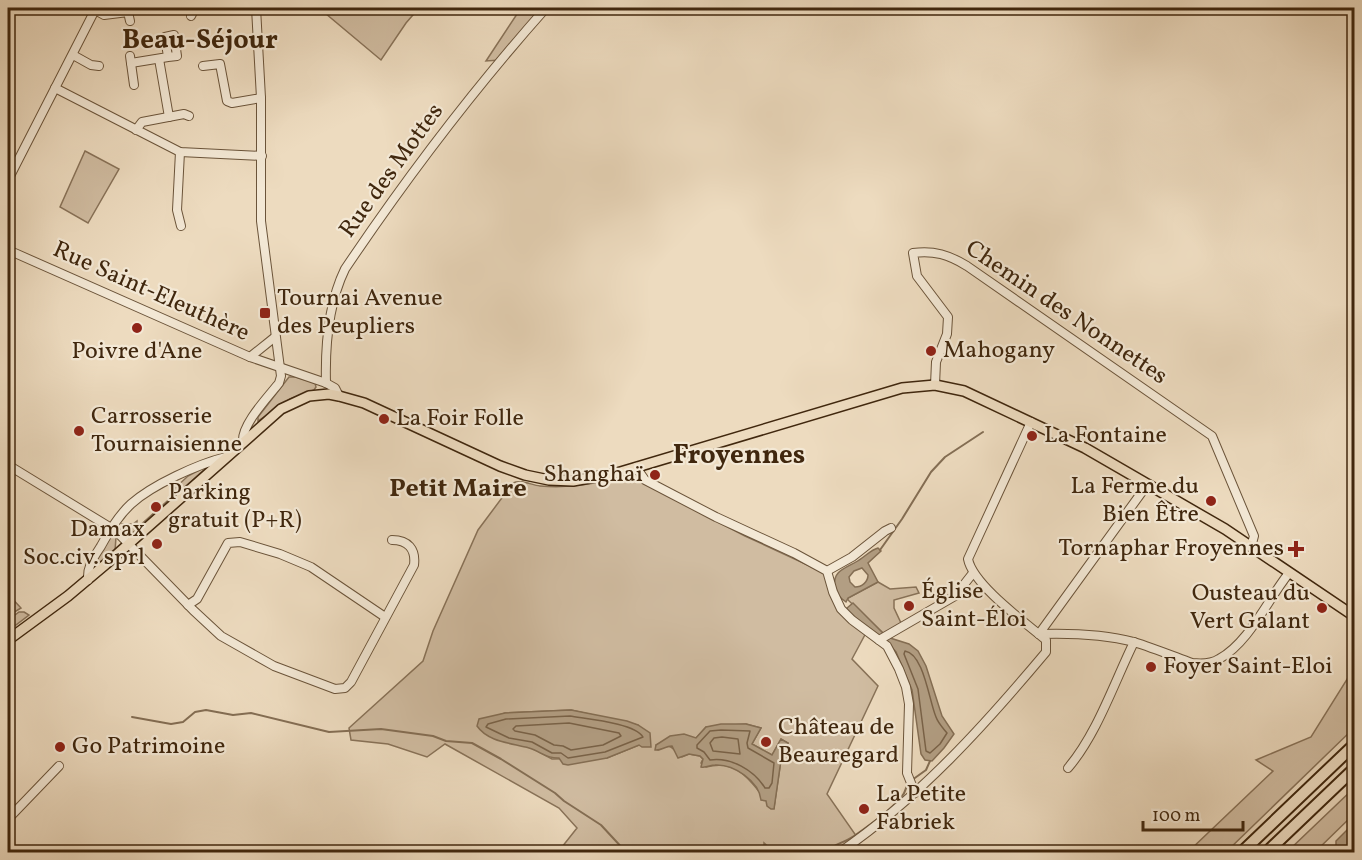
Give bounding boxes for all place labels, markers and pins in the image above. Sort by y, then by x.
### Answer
place label: Tournai Avenue des Peupliers [277,282,443,344]
marker: Tournai Avenue des Peupliers [258,306,272,320]
marker: Poivre d'Ane [130,321,144,335]
place label: Mahogany [943,334,1055,368]
place label: Poivre d'Ane [72,335,202,369]
marker: Mahogany [924,344,938,358]
place label: Carrosserie Tournaisienne [91,400,242,462]
place label: La Foir Folle [396,402,524,436]
marker: La Foir Folle [377,412,391,426]
place label: La Fontaine [1044,419,1167,453]
marker: Carrosserie Tournaisienne [72,424,86,438]
marker: La Fontaine [1025,429,1039,443]
place label: Shanghaï [543,458,643,492]
marker: Shanghaï [648,468,662,482]
place label: La Ferme du Bien Être [1071,470,1199,532]
place label: Parking gratuit (P+R) [168,476,302,538]
marker: La Ferme du Bien Être [1204,494,1218,508]
marker: Parking gratuit (P+R) [149,500,163,514]
place label: Damax Soc.civ. sprl [23,513,145,575]
place label: Tornaphar Froyennes [1058,532,1284,566]
marker: Damax Soc.civ. sprl [150,537,164,551]
marker: Tornaphar Froyennes [1289,542,1303,556]
place label: Église Saint-Éloi [921,575,1027,637]
place label: Ousteau du Vert Galant [1190,577,1310,639]
marker: Église Saint-Éloi [902,599,916,613]
marker: Ousteau du Vert Galant [1315,601,1329,615]
place label: Foyer Saint-Eloi [1163,650,1332,684]
marker: Foyer Saint-Eloi [1144,660,1158,674]
place label: Château de Beauregard [778,711,899,773]
place label: Go Patrimoine [72,730,225,764]
marker: Château de Beauregard [759,735,773,749]
marker: Go Patrimoine [53,740,67,754]
place label: La Petite Fabriek [876,778,966,840]
marker: La Petite Fabriek [857,802,871,816]

